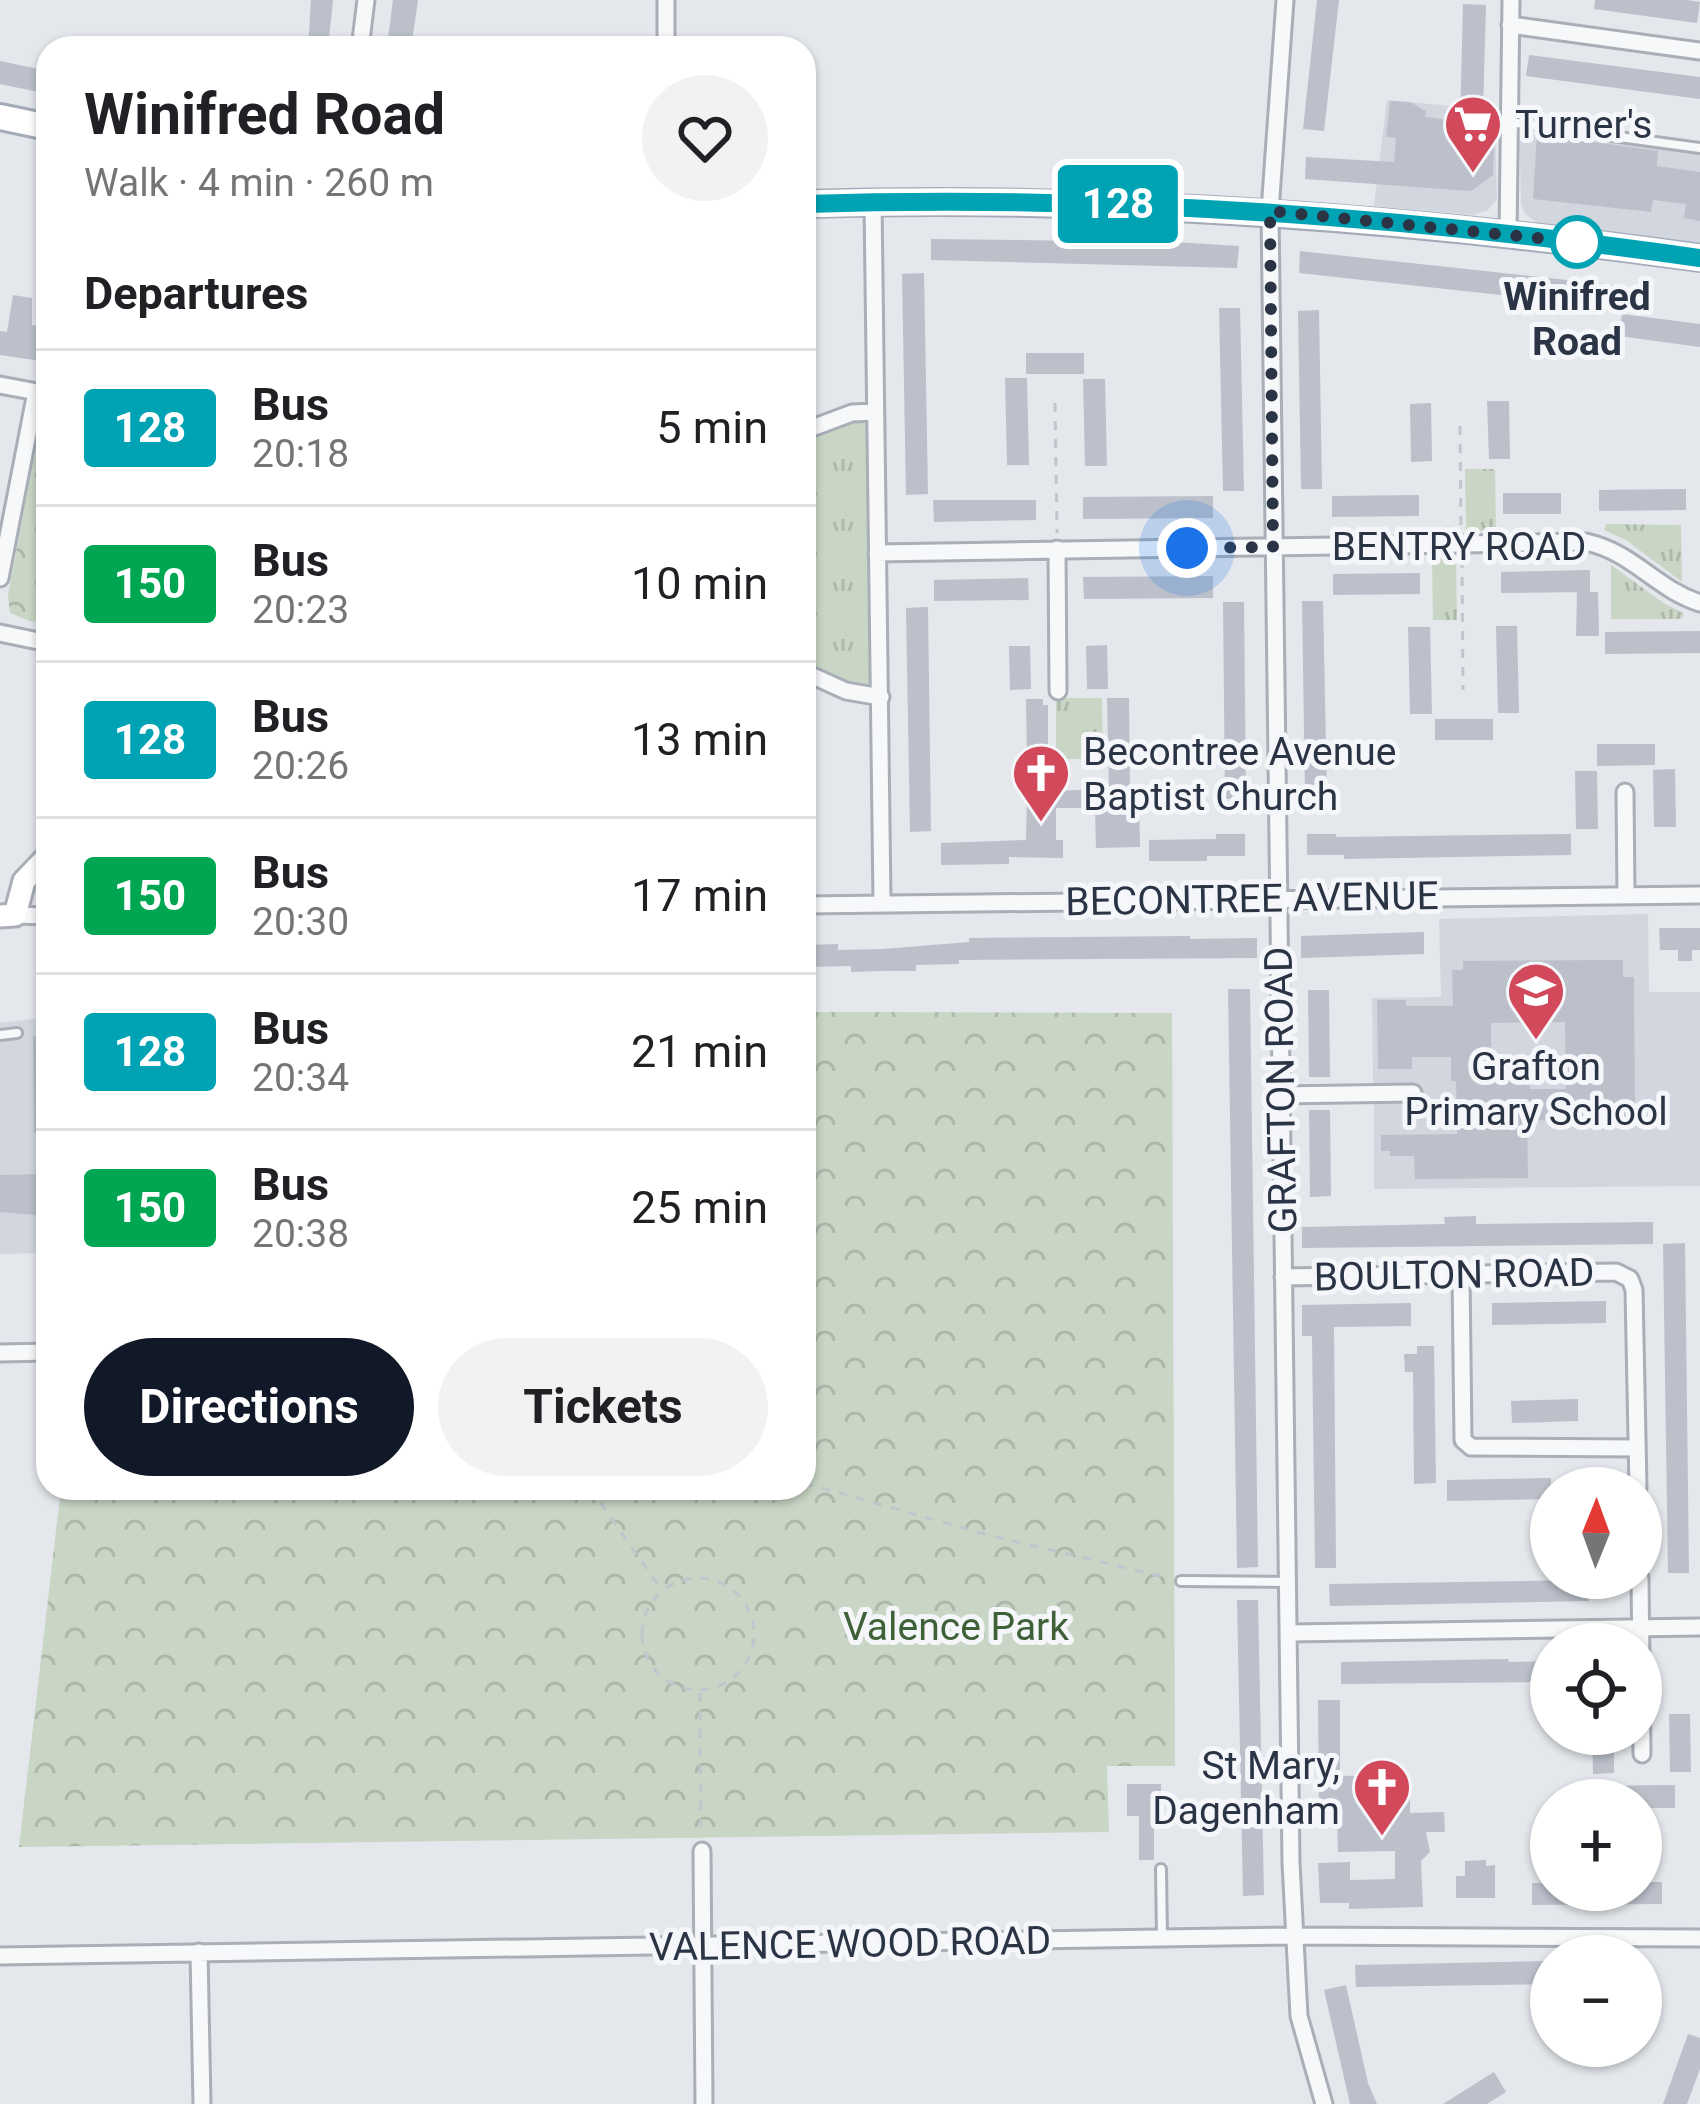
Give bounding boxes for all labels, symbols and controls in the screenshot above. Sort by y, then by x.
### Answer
button: heart [642,75,768,201]
text: Winifred Road [84,81,445,148]
supermarket icon: Turner's [1442,93,1504,175]
place label: Turner's [1515,102,1652,148]
text: Walk · 4 min · 260 m [84,160,434,206]
line badge: 128 [1049,165,1187,243]
text: 128 [1082,179,1154,228]
marker: Winifred Road [1552,217,1602,267]
text: Departures [84,267,308,320]
place label: Winifred Road [1503,274,1651,365]
text: Bus [252,378,329,431]
text: 5 min [656,401,768,454]
text: 128 [114,403,186,452]
text: 20:18 [252,431,349,477]
your location [1157,518,1217,578]
street label: BENTRY ROAD [1332,524,1586,570]
text: Bus [252,534,329,587]
text: 10 min [631,557,768,610]
text: 150 [114,559,186,608]
text: 20:23 [252,587,349,633]
text: Bus [252,690,329,743]
text: 13 min [631,713,768,766]
text: 128 [114,715,186,764]
place label: Becontree Avenue Baptist Church [1083,729,1396,820]
church icon: Becontree Avenue Baptist Church [1010,742,1072,824]
text: 20:26 [252,743,349,789]
text: Bus [252,846,329,899]
text: 17 min [631,869,768,922]
text: 150 [114,871,186,920]
street label: BECONTREE AVENUE [1065,873,1439,925]
text: 20:30 [252,899,349,945]
street label: GRAFTON ROAD [1256,946,1306,1234]
school or university icon: Grafton Primary School [1505,960,1567,1042]
text: Bus [252,1002,329,1055]
text: 21 min [631,1025,768,1078]
text: 128 [114,1027,186,1076]
place label: Grafton Primary School [1404,1044,1668,1135]
text: 20:34 [252,1055,349,1101]
text: Bus [252,1158,329,1211]
text: 25 min [631,1181,768,1234]
text: 150 [114,1183,186,1232]
text: 20:38 [252,1211,349,1257]
street label: BOULTON ROAD [1313,1250,1595,1300]
button: Directions [84,1338,414,1476]
button: Tickets [438,1338,768,1476]
north arrow [1530,1467,1662,1599]
map controls [1530,1467,1662,2067]
park label: Valence Park [843,1604,1069,1650]
button: locate [1530,1623,1662,1755]
place label: St Mary, Dagenham [1152,1743,1340,1834]
church icon: St Mary, Dagenham [1351,1756,1413,1838]
button: + [1530,1779,1662,1911]
street label: VALENCE WOOD ROAD [649,1917,1051,1971]
button: − [1530,1935,1662,2067]

